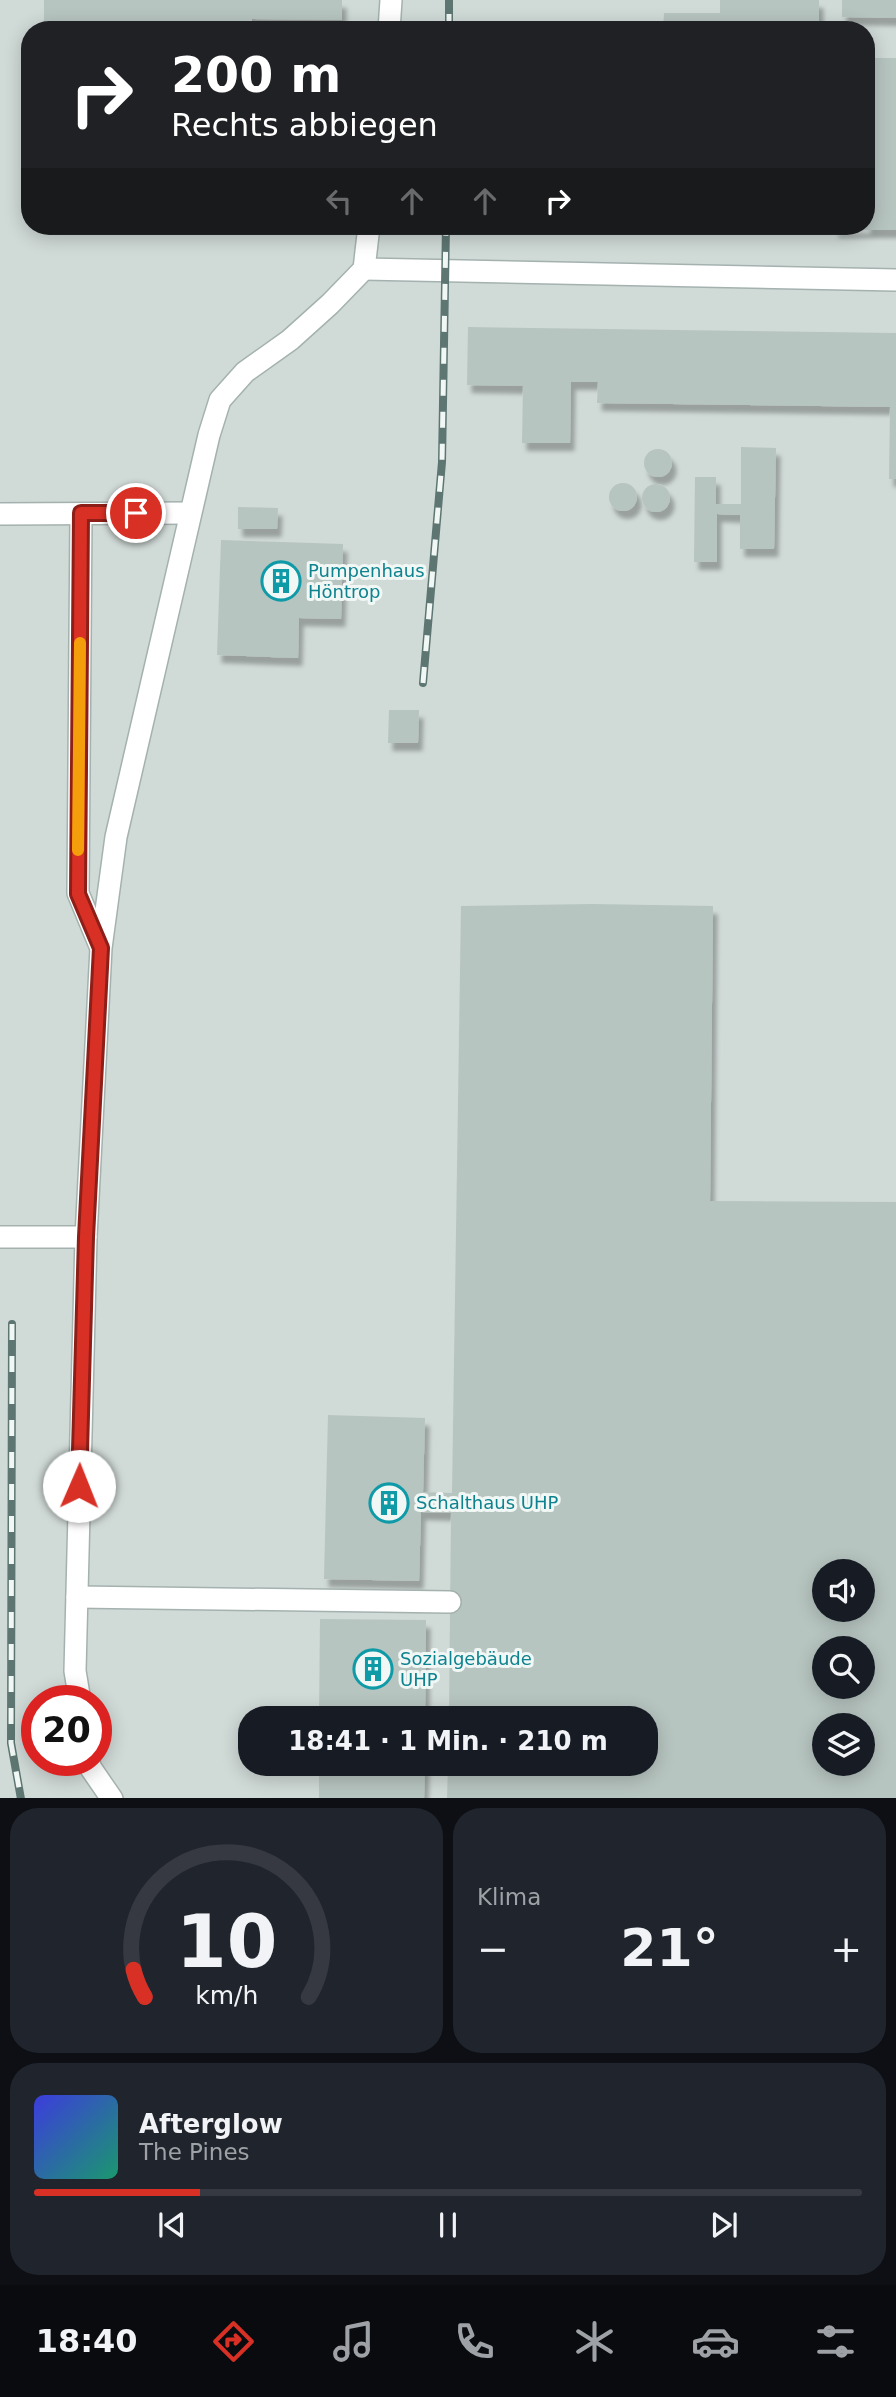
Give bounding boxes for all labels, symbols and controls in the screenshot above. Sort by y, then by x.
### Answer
text: 200 m [171,47,341,104]
icon: right [56,49,147,140]
text: Rechts abbiegen [171,106,438,144]
icon: left [320,182,358,220]
icon: ahead [393,182,431,220]
icon: ahead [466,182,504,220]
icon: right [539,182,577,220]
pin [106,483,166,543]
icon: arrive [117,494,155,532]
building icon: Pumpenhaus Höntrop [260,560,302,602]
place label: Pumpenhaus Höntrop [308,560,425,602]
position arrow [42,1449,116,1523]
building icon: Schalthaus UHP [368,1482,410,1524]
place label: Schalthaus UHP [416,1492,558,1513]
map controls [812,1559,875,1776]
button: sound [812,1559,875,1622]
button: search [812,1636,875,1699]
building icon: Sozialgebäude UHP [352,1648,394,1690]
place label: Sozialgebäude UHP [400,1648,532,1690]
speed limit sign: 20 [21,1685,112,1776]
button: layers [812,1713,875,1776]
text: 18:41 · 1 Min. · 210 m [288,1726,608,1756]
text: Klima [477,1884,541,1910]
text: 10 [176,1899,277,1984]
text: 21° [620,1918,719,1978]
text: − [477,1927,509,1971]
text: + [830,1927,862,1971]
text: km/h [195,1980,258,2009]
text: Afterglow [139,2109,283,2139]
text: The Pines [139,2139,250,2165]
icon: previous [153,2206,191,2244]
icon: pause [429,2206,467,2244]
icon: next [705,2206,743,2244]
icon: directions [209,2317,258,2366]
icon: music [329,2317,378,2366]
icon: phone [450,2317,499,2366]
icon: climate [570,2317,619,2366]
icon: car [691,2317,740,2366]
icon: filters [811,2317,860,2366]
text: 18:40 [36,2322,138,2360]

